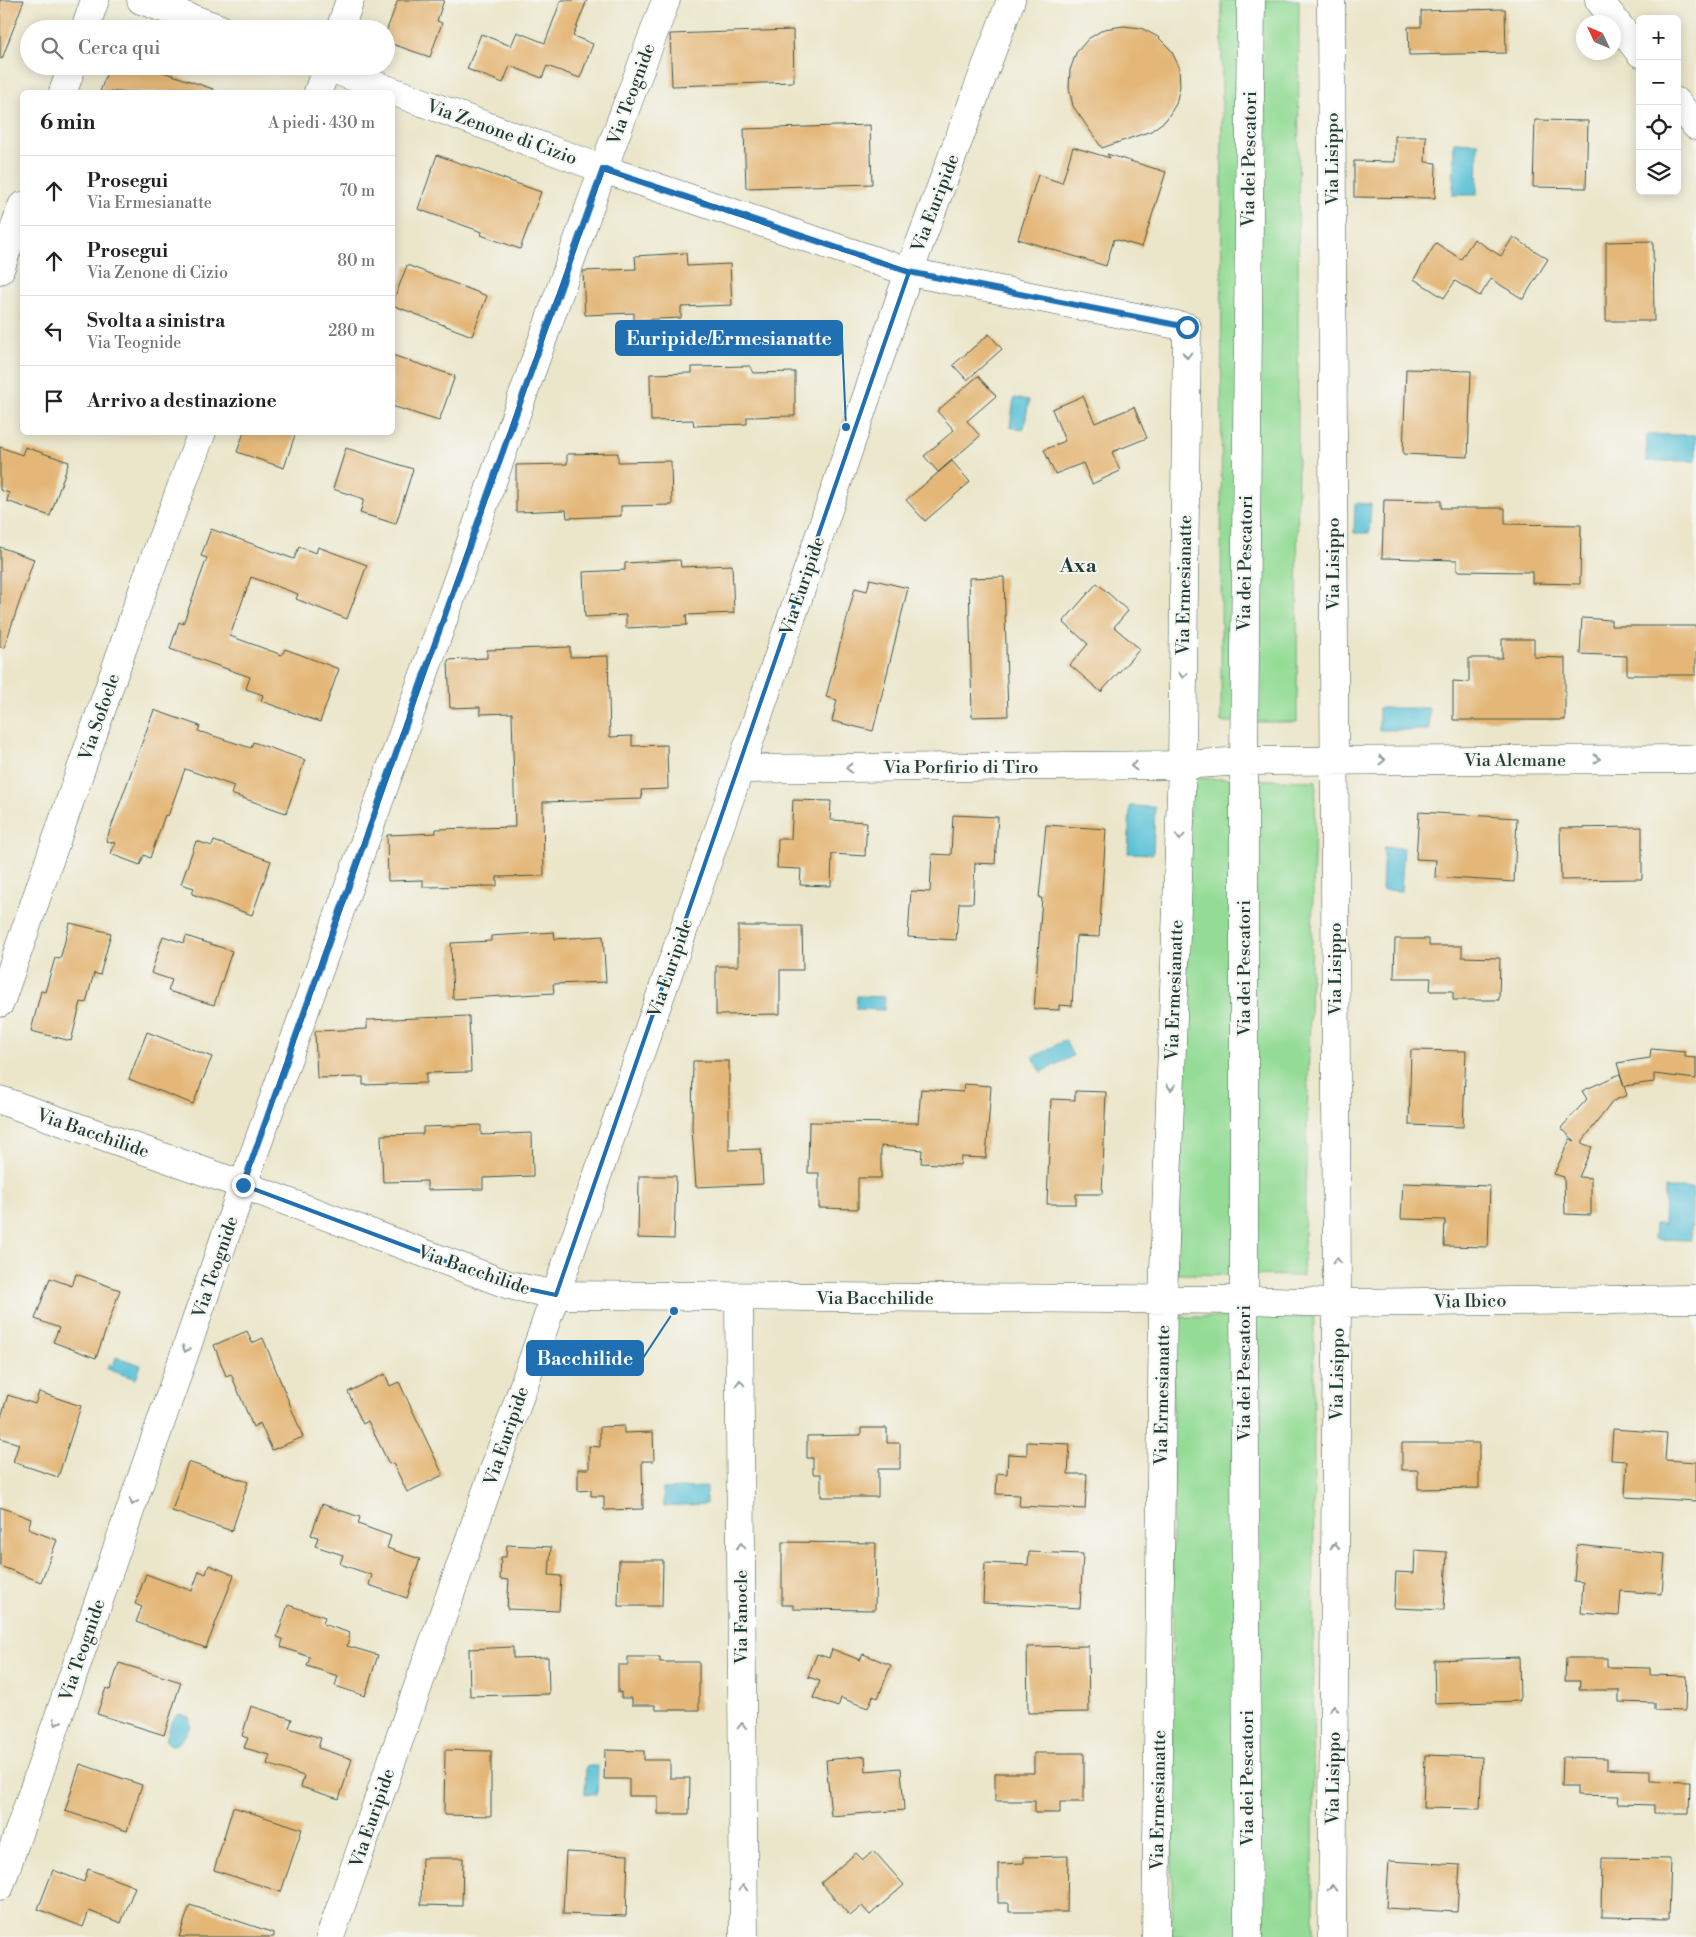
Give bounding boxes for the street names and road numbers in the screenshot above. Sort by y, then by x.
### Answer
street label: Via Teognide [602,40,660,149]
street label: Via dei Pescatori [1237,91,1262,228]
street label: Via Zenone di Cizio [422,94,580,170]
street label: Via Lisippo [1321,112,1344,207]
street label: Via Euripide [906,151,965,256]
street label: Via dei Pescatori [1233,495,1258,632]
street label: Via Ermesianatte [1172,515,1197,656]
street label: Via Lisippo [1322,517,1345,612]
street label: Via Euripide [774,534,830,640]
street label: Via Sofocle [74,671,125,765]
street label: Via Alcmane [1463,749,1566,772]
street label: Via Porfirio di Tiro [883,756,1038,779]
street label: Via dei Pescatori [1233,900,1256,1037]
street label: Via Euripide [642,916,698,1022]
street label: Via Ermesianatte [1161,919,1188,1062]
street label: Via Lisippo [1324,922,1347,1017]
street label: Via Bacchilide [33,1103,152,1163]
street label: Via Teognide [187,1213,244,1322]
street label: Via Bacchilide [414,1240,533,1300]
street label: Via Bacchilide [815,1287,934,1310]
street label: Via Ibico [1432,1289,1507,1314]
street label: Via dei Pescatori [1233,1305,1256,1442]
street label: Via Ermesianatte [1150,1325,1175,1466]
street label: Via Lisippo [1325,1327,1350,1422]
street label: Via Euripide [478,1384,534,1490]
street label: Via Fanocle [730,1570,753,1665]
street label: Via Teognide [54,1596,111,1705]
street label: Via dei Pescatori [1236,1710,1259,1847]
street label: Via Ermesianatte [1146,1730,1171,1871]
street label: Via Lisippo [1321,1731,1346,1826]
street label: Via Euripide [344,1766,400,1872]

